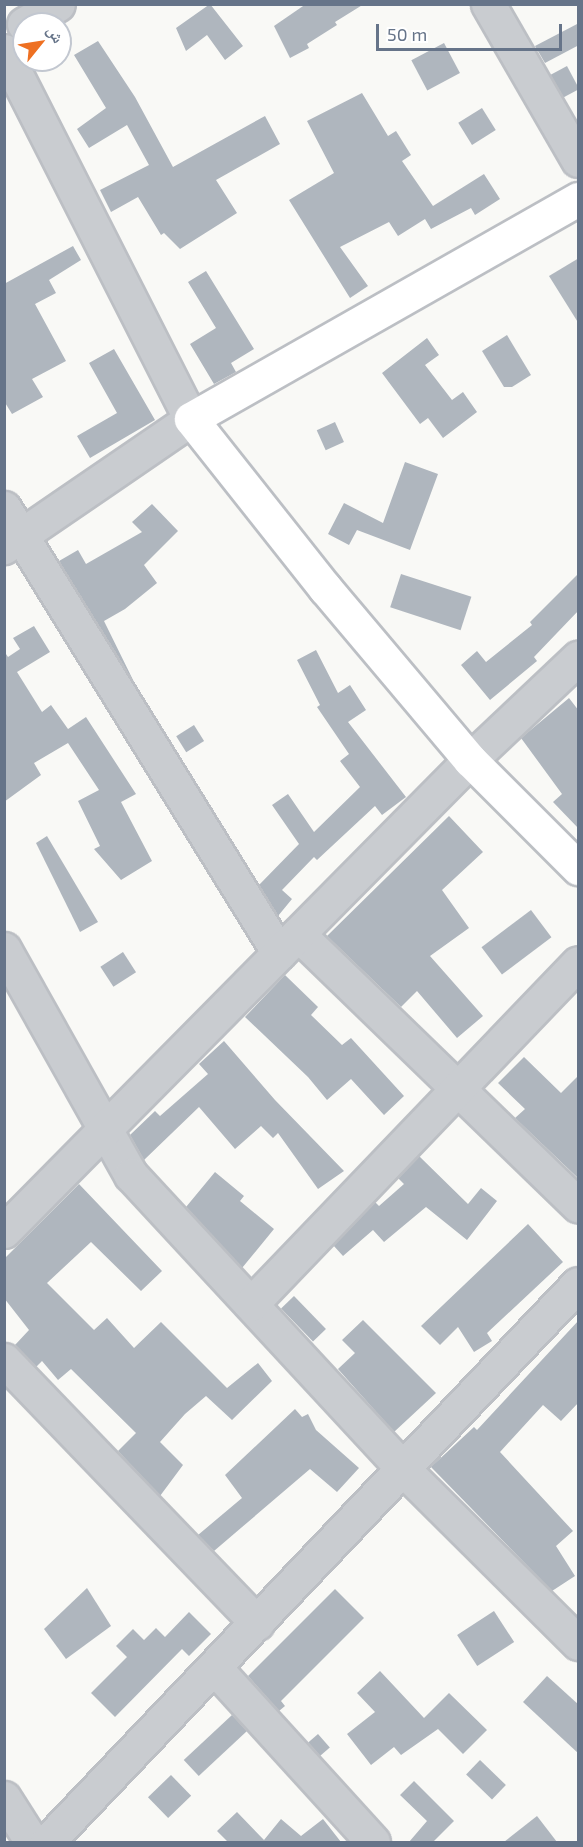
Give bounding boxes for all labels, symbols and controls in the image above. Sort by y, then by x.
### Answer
north arrow [12,12,72,72]
scale bar [379,12,565,50]
text: ش [44,22,69,46]
text: 50 m [387,23,427,45]

